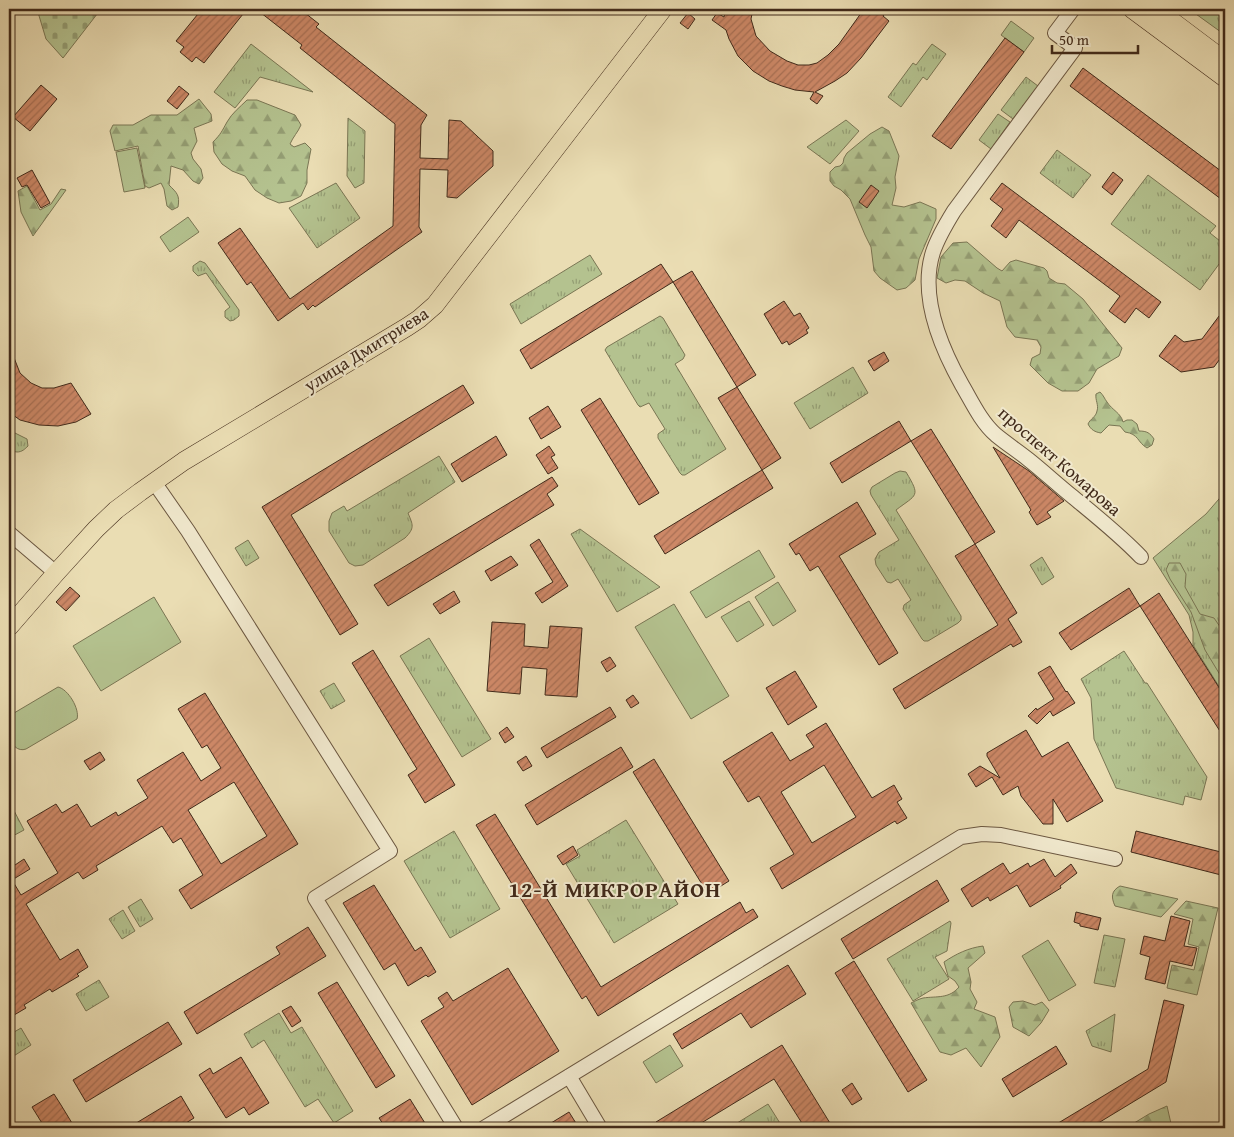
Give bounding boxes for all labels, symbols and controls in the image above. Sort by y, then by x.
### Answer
scale bar [1052,22,1138,54]
text: 50 m [1059,29,1090,50]
street label: улица Дмитриева [298,300,434,399]
street label: проспект Комарова [992,400,1128,523]
district label: 12-Й МИКРОРАЙОН [509,873,721,905]

